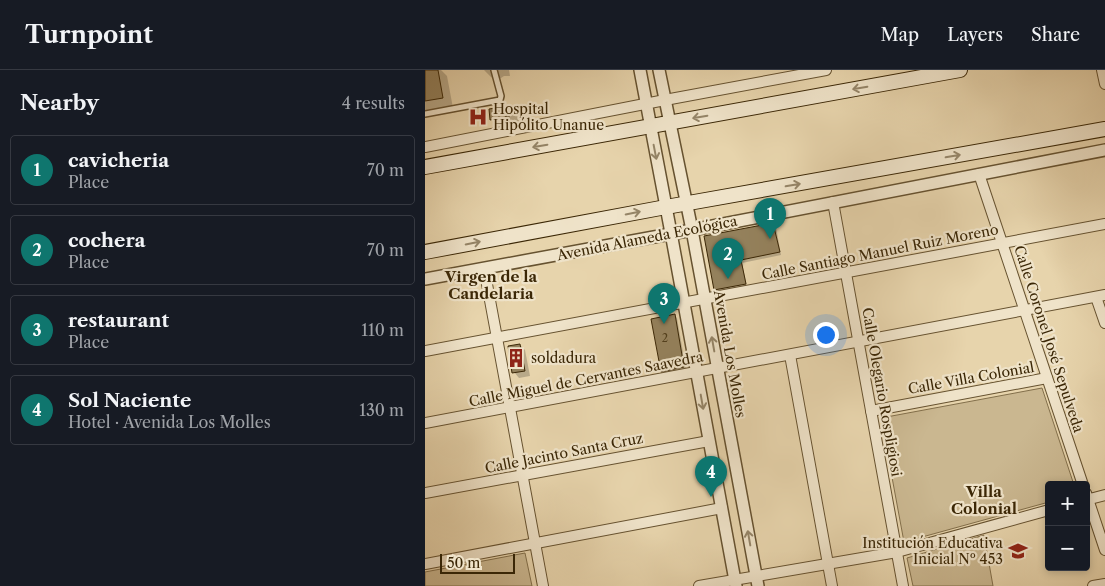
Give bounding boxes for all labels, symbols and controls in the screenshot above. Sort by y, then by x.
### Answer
text: Turnpoint [25,20,153,49]
text: Map [881,24,919,46]
text: Layers [947,24,1003,46]
text: Share [1031,24,1080,46]
one-way arrow [853,84,869,94]
text: Nearby [20,90,99,115]
text: 4 results [342,93,405,113]
place label: Hospital Hipólito Unanue [493,100,604,134]
hospital icon: Hospital Hipólito Unanue [467,106,489,128]
one-way arrow [693,113,709,123]
one-way arrow [533,142,549,152]
one-way arrow [651,144,661,160]
text: cavicheria [68,149,169,172]
one-way arrow [944,151,960,161]
text: 1 [33,160,41,180]
text: 70 m [367,160,404,180]
text: Place [68,172,109,192]
one-way arrow [784,179,800,189]
pin: 1 [754,198,786,239]
one-way arrow [624,207,640,217]
street label: Avenida Alameda Ecológica [554,212,739,265]
street label: Calle Santiago Manuel Ruiz Moreno [760,220,1000,284]
text: cochera [68,229,146,252]
one-way arrow [464,238,480,248]
pin: 2 [712,238,744,279]
text: 2 [32,240,42,260]
text: 70 m [367,240,404,260]
street label: Calle Coronel José Sepulveda [1010,243,1088,435]
text: Place [68,252,109,272]
district label: Virgen de la Candelaria [444,267,537,303]
pin: 3 [648,283,680,324]
street label: Avenida Los Molles [710,288,750,419]
street label: Calle Olegario Rospligiosi [858,306,906,478]
text: restaurant [68,309,169,332]
text: 3 [32,320,42,340]
text: 110 m [361,320,404,340]
your location [813,322,839,348]
house number: 2 [662,331,668,345]
text: Place [68,332,109,352]
one-way arrow [707,336,717,352]
street label: Calle Miguel de Cervantes Saavedra [467,347,705,411]
building icon: soldadura [505,347,527,369]
place label: soldadura [531,349,597,367]
street label: Calle Villa Colonial [906,358,1036,398]
text: Sol Naciente [68,389,191,412]
one-way arrow [698,393,707,409]
text: 4 [32,400,42,420]
text: 130 m [359,400,404,420]
text: Hotel · Avenida Los Molles [68,412,271,432]
street label: Calle Jacinto Santa Cruz [483,429,645,477]
pin: 4 [695,456,727,497]
map controls [1045,481,1090,571]
button: + [1045,481,1090,526]
district label: Villa Colonial [951,482,1017,518]
button: − [1045,526,1090,571]
one-way arrow [743,530,753,546]
place label: Institución Educativa Inicial Nº 453 [862,534,1004,568]
school or university icon: Institución Educativa Inicial Nº 453 [1007,540,1029,562]
scale bar [440,551,515,574]
text: 50 m [447,554,480,572]

